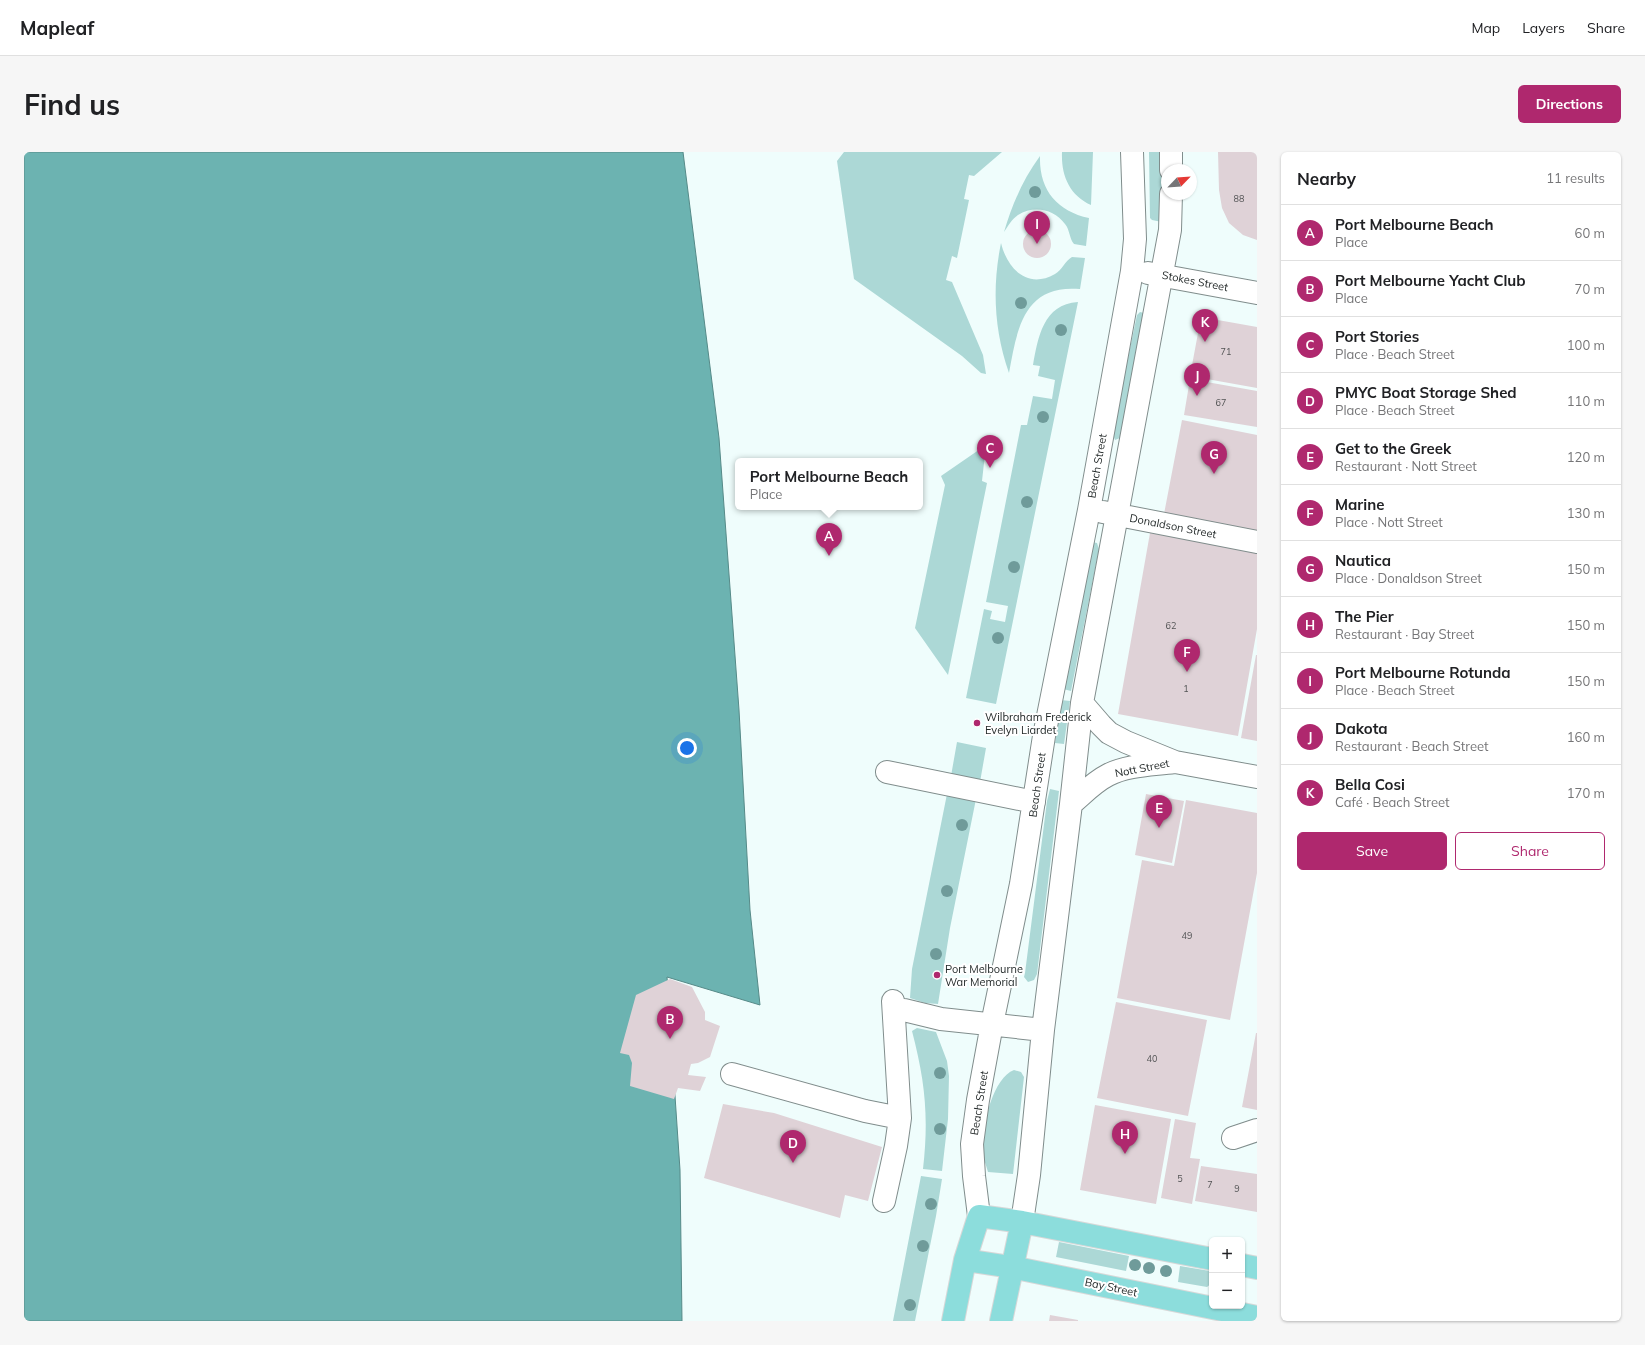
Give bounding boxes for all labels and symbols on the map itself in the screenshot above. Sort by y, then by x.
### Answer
north arrow [1161,164,1197,200]
house number: 88 [1234,193,1244,204]
pin: I [1024,211,1050,244]
street label: Stokes Street [1161,268,1229,294]
pin: K [1192,309,1218,342]
house number: 71 [1221,346,1231,357]
pin: J [1184,363,1210,396]
house number: 67 [1216,397,1226,408]
street label: Beach Street [1084,433,1110,499]
pin: C [977,435,1003,468]
pin: G [1201,441,1227,474]
street label: Donaldson Street [1128,511,1218,541]
pin: A [816,523,842,556]
house number: 62 [1166,620,1176,631]
pin: F [1174,639,1200,672]
house number: 1 [1183,683,1189,694]
place label: Wilbraham Frederick Evelyn Liardet [985,710,1092,737]
marker: Wilbraham Frederick Evelyn Liardet [972,718,982,728]
your location [677,738,697,758]
street label: Beach Street [1026,752,1048,818]
street label: Nott Street [1114,756,1171,780]
pin: E [1146,795,1172,828]
house number: 49 [1182,930,1192,941]
place label: Port Melbourne War Memorial [945,962,1023,989]
marker: Port Melbourne War Memorial [932,970,942,980]
pin: B [657,1006,683,1039]
house number: 40 [1147,1053,1157,1064]
street label: Beach Street [967,1070,991,1136]
pin: H [1112,1121,1138,1154]
pin: D [780,1130,806,1163]
house number: 5 [1177,1173,1183,1184]
house number: 7 [1207,1179,1213,1190]
house number: 9 [1234,1183,1240,1194]
street label: Bay Street [1084,1275,1139,1299]

